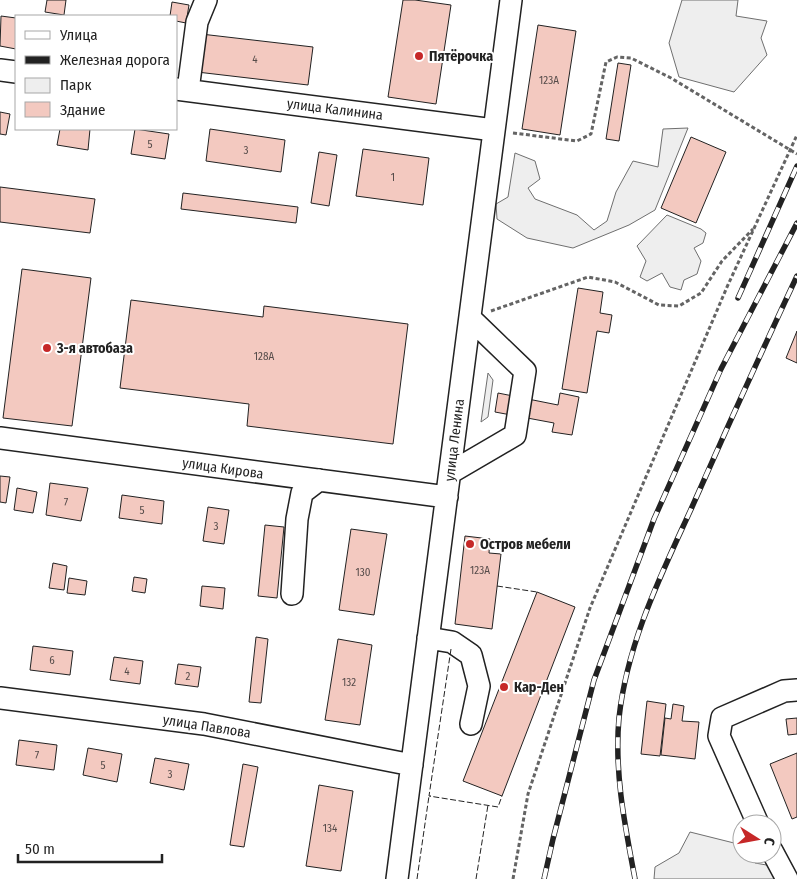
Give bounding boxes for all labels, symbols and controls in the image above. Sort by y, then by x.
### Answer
legend [15,15,178,130]
text: Улица [59,26,98,44]
place label: Пятёрочка [429,48,493,65]
marker: Пятёрочка [413,50,425,62]
text: Железная дорога [60,51,170,69]
house number: 4 [252,53,258,66]
house number: 123А [539,74,559,87]
text: Парк [60,76,91,94]
street label: улица Калинина [286,95,384,124]
text: Здание [60,101,106,119]
house number: 5 [147,138,153,151]
house number: 3 [244,144,249,157]
house number: 1 [391,171,395,184]
place label: 3-я автобаза [56,340,133,357]
marker: 3-я автобаза [41,342,53,354]
house number: 128А [254,350,274,363]
street label: улица Ленина [441,398,468,482]
street label: улица Кирова [181,454,265,483]
house number: 7 [64,496,69,509]
house number: 5 [139,504,145,517]
house number: 3 [214,520,219,533]
place label: Остров мебели [480,536,571,553]
marker: Остров мебели [464,538,476,550]
house number: 123А [470,564,490,577]
house number: 130 [356,566,371,579]
house number: 6 [49,654,55,667]
house number: 4 [124,665,130,678]
house number: 2 [186,670,191,683]
house number: 132 [342,676,356,689]
place label: Кар-Ден [514,679,564,696]
marker: Кар-Ден [498,681,510,693]
street label: улица Павлова [162,711,252,742]
house number: 7 [35,749,40,762]
house number: 5 [100,759,106,772]
house number: 3 [168,768,173,781]
north arrow [732,814,782,864]
house number: 134 [323,822,338,835]
scale bar [18,832,161,864]
text: С [760,836,778,847]
text: 50 m [25,840,55,858]

